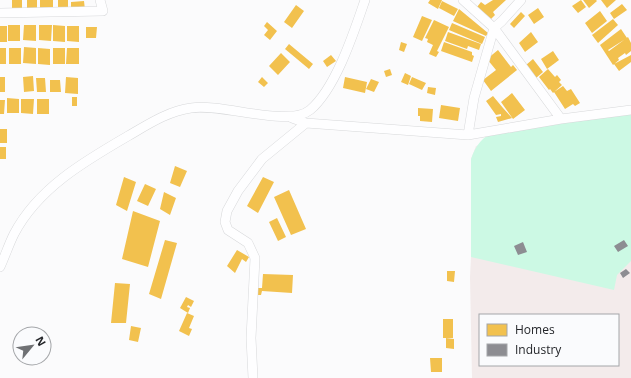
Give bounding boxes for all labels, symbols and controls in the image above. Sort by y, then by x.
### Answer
legend [479,314,619,366]
text: Homes [515,321,555,338]
north arrow [12,326,52,366]
text: N [32,333,50,348]
text: Industry [515,341,562,358]

